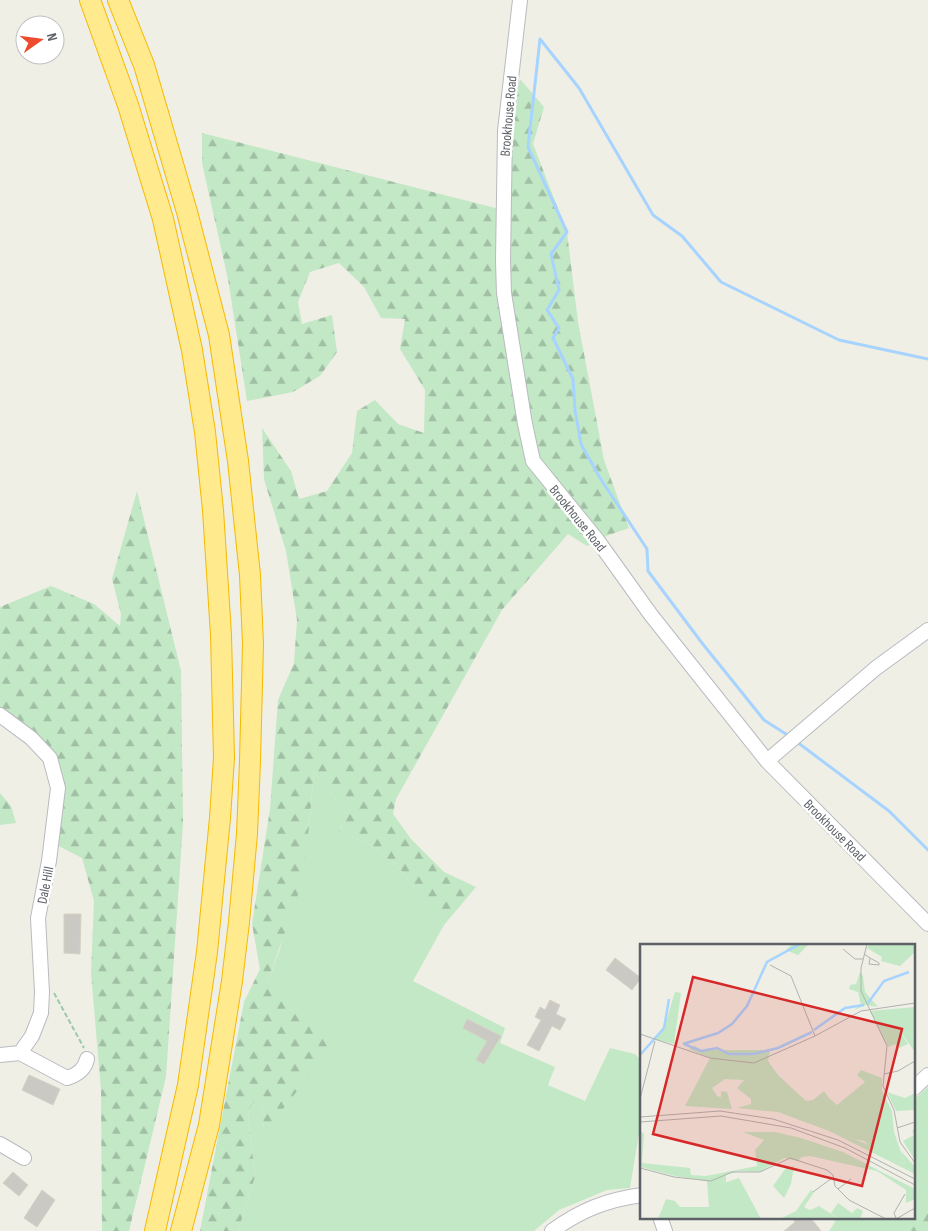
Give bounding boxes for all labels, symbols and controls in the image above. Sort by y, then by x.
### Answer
north arrow [15,15,65,65]
text: N [43,31,61,43]
street label: Brookhouse Road [497,75,521,157]
street label: Brookhouse Road [546,482,610,555]
street label: Brookhouse Road [800,796,869,865]
street label: Dale Hill [34,865,57,905]
inset map [640,944,916,1218]

